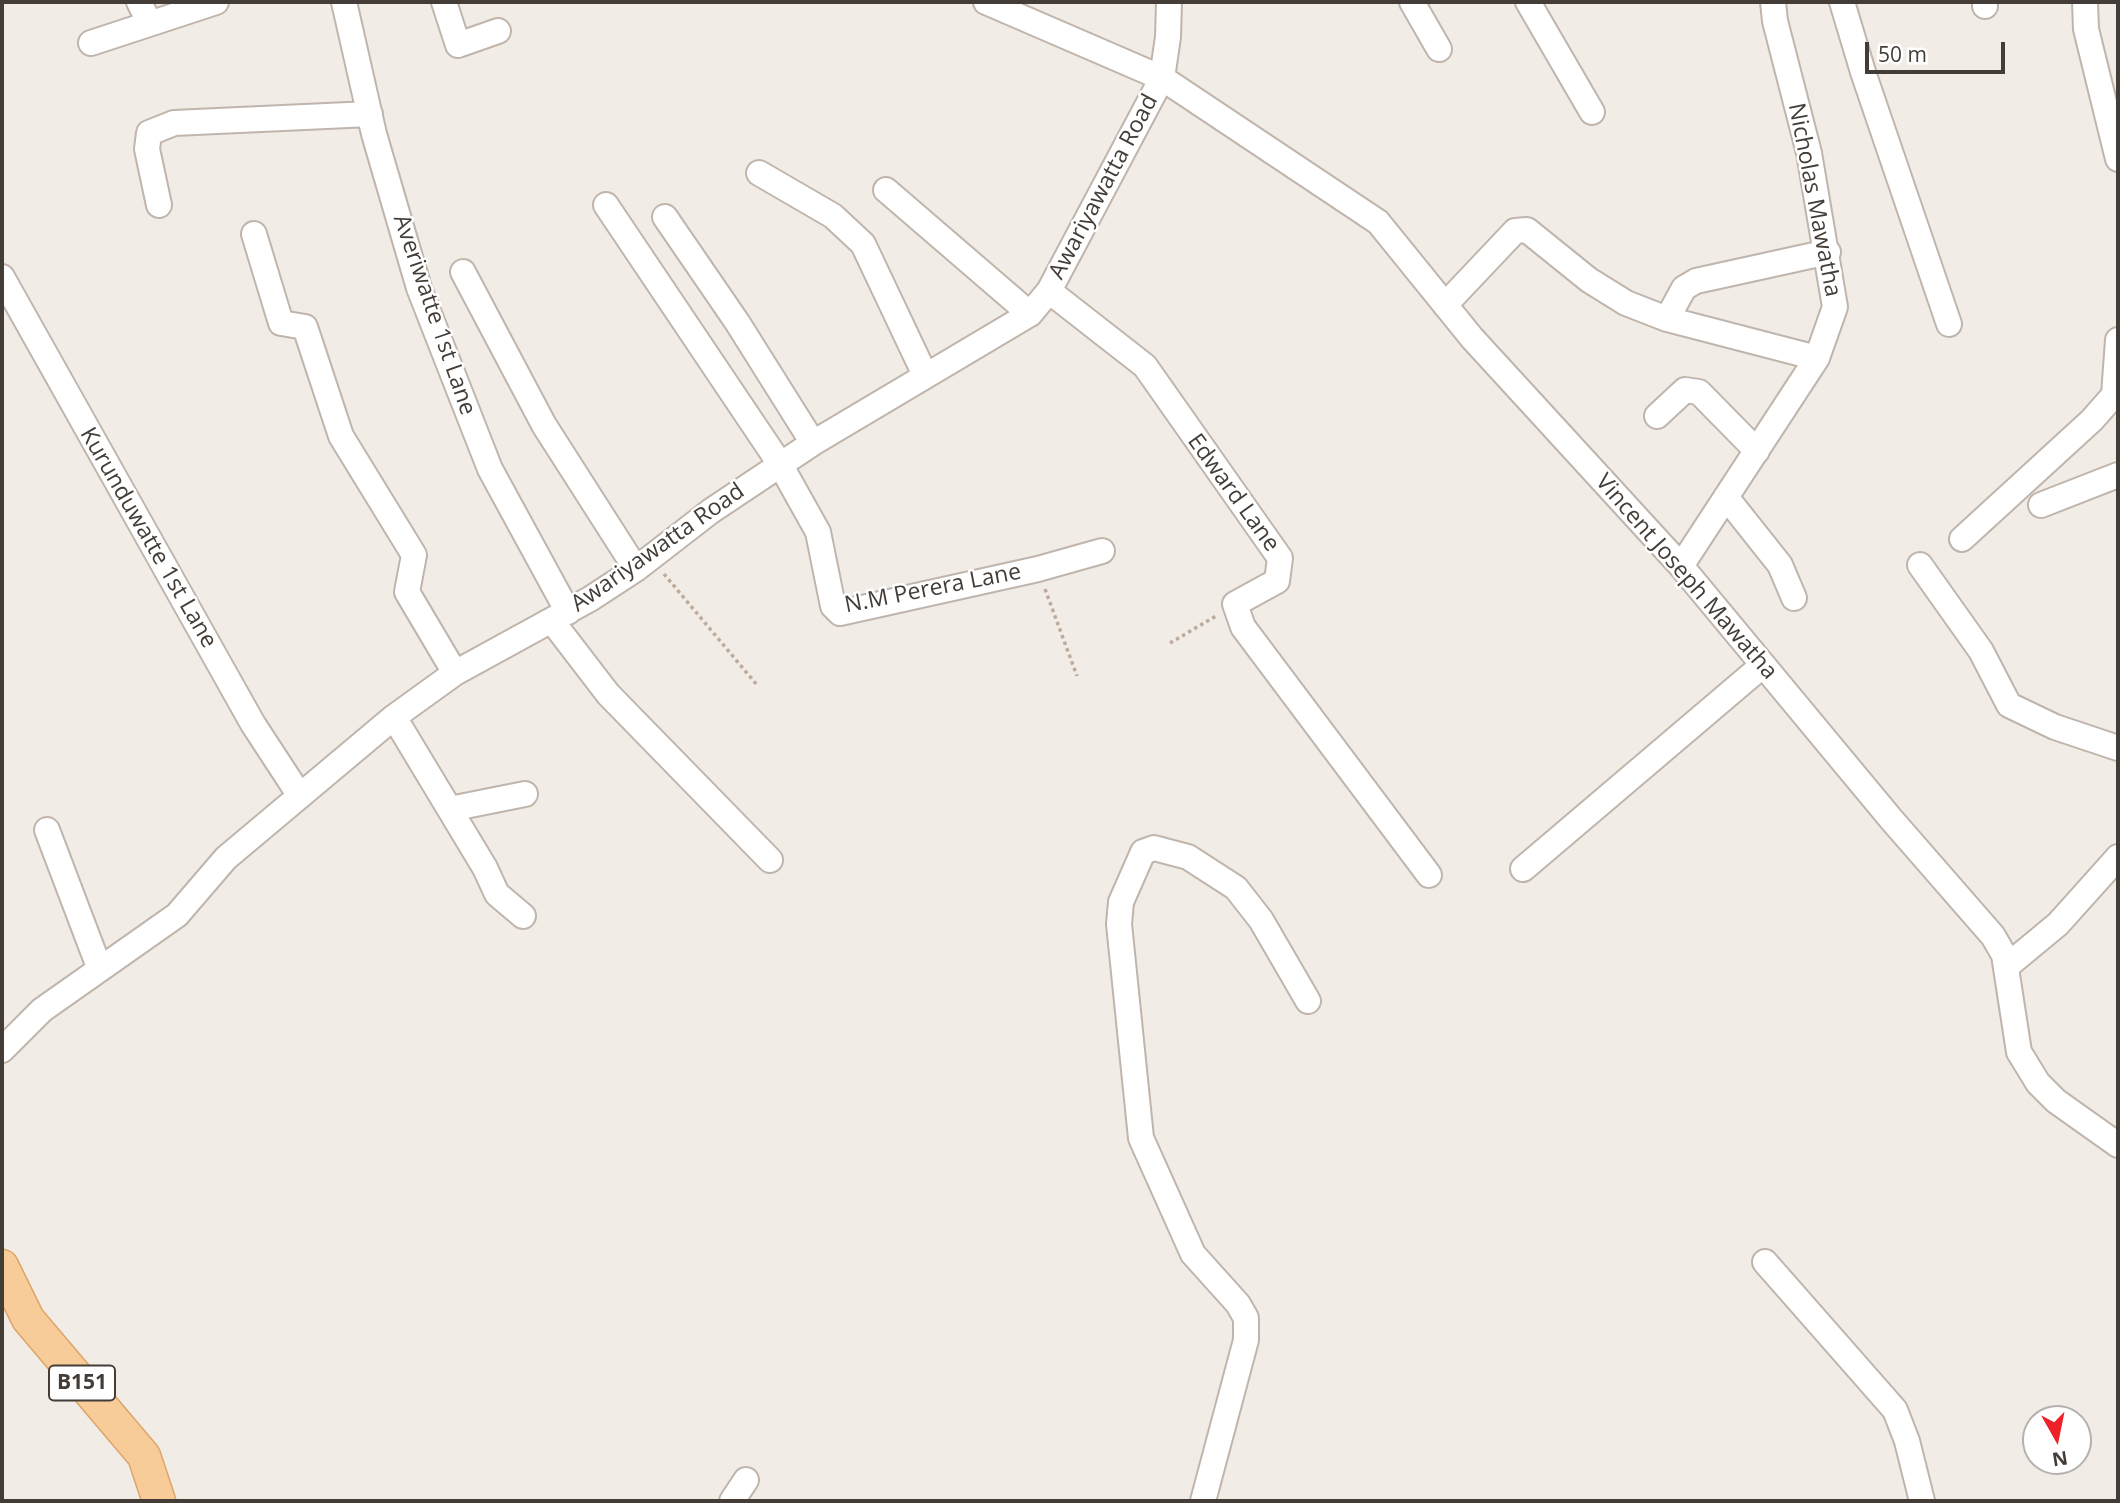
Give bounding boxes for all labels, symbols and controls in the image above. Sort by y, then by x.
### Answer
scale bar [1868,28,2008,72]
text: 50 m [1878,40,1927,68]
street label: Awariyawatta Road [1044,90,1164,284]
street label: Nicholas Mawatha [1782,101,1846,299]
street label: Averiwatte 1st Lane [387,211,481,419]
street label: Kurunduwatte 1st Lane [74,423,222,653]
street label: Edward Lane [1181,429,1285,557]
street label: Vincent Joseph Mawatha [1589,469,1783,685]
street label: Awariyawatta Road [566,478,750,618]
street label: N.M Perera Lane [842,558,1024,620]
road number: B151 [49,1366,115,1400]
north arrow [2022,1405,2092,1475]
text: N [2050,1445,2070,1473]

